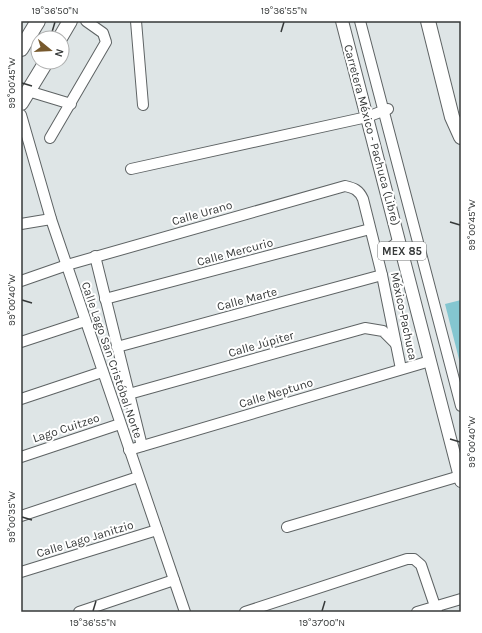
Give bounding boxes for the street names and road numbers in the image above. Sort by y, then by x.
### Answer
street label: Carretera México - Pachuca (Libre) [341,43,403,227]
street label: Calle Urano [170,198,234,228]
street label: Calle Mercurio [195,235,275,269]
road number: MEX 85 [378,242,426,260]
street label: México-Pachuca [388,271,420,361]
street label: Calle Lago San Cristóbal Norte [79,280,145,440]
street label: Calle Marte [215,284,279,314]
street label: Calle Júpiter [227,328,296,360]
street label: Calle Neptuno [237,375,315,411]
street label: Lago Cuitzeo [31,411,101,445]
street label: Calle Lago Janitzio [35,518,135,560]

